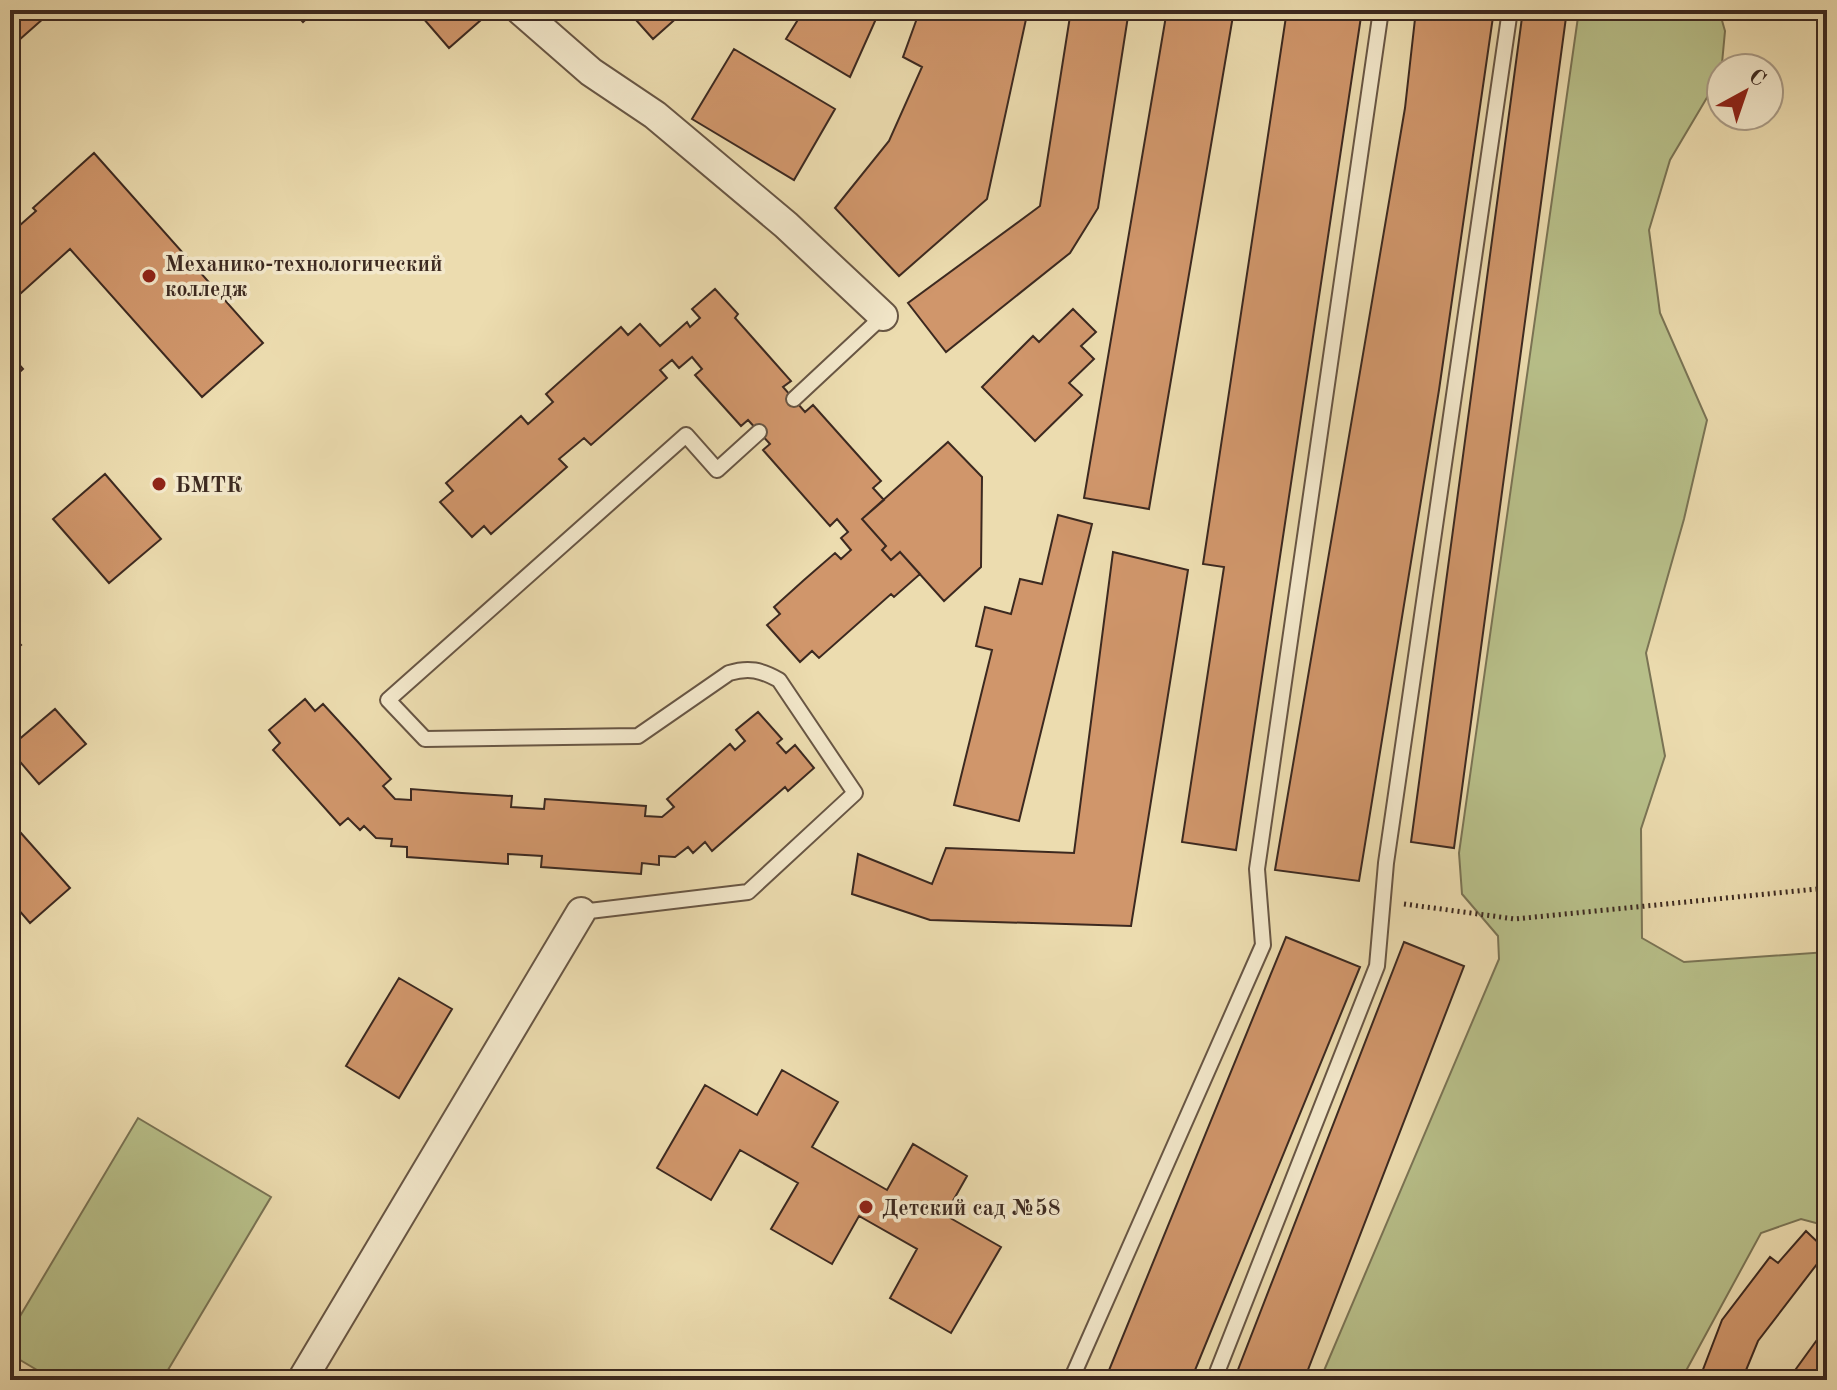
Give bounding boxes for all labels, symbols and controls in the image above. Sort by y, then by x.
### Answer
north arrow [1705,52,1785,132]
text: С [1744,65,1769,91]
place label: Механико-технологический колледж [165,254,443,301]
marker: Механико-технологический колледж [140,267,158,285]
marker: БМТК [150,475,168,493]
place label: БМТК [175,475,242,497]
marker: Детский сад №58 [857,1198,875,1216]
place label: Детский сад №58 [882,1198,1061,1220]

